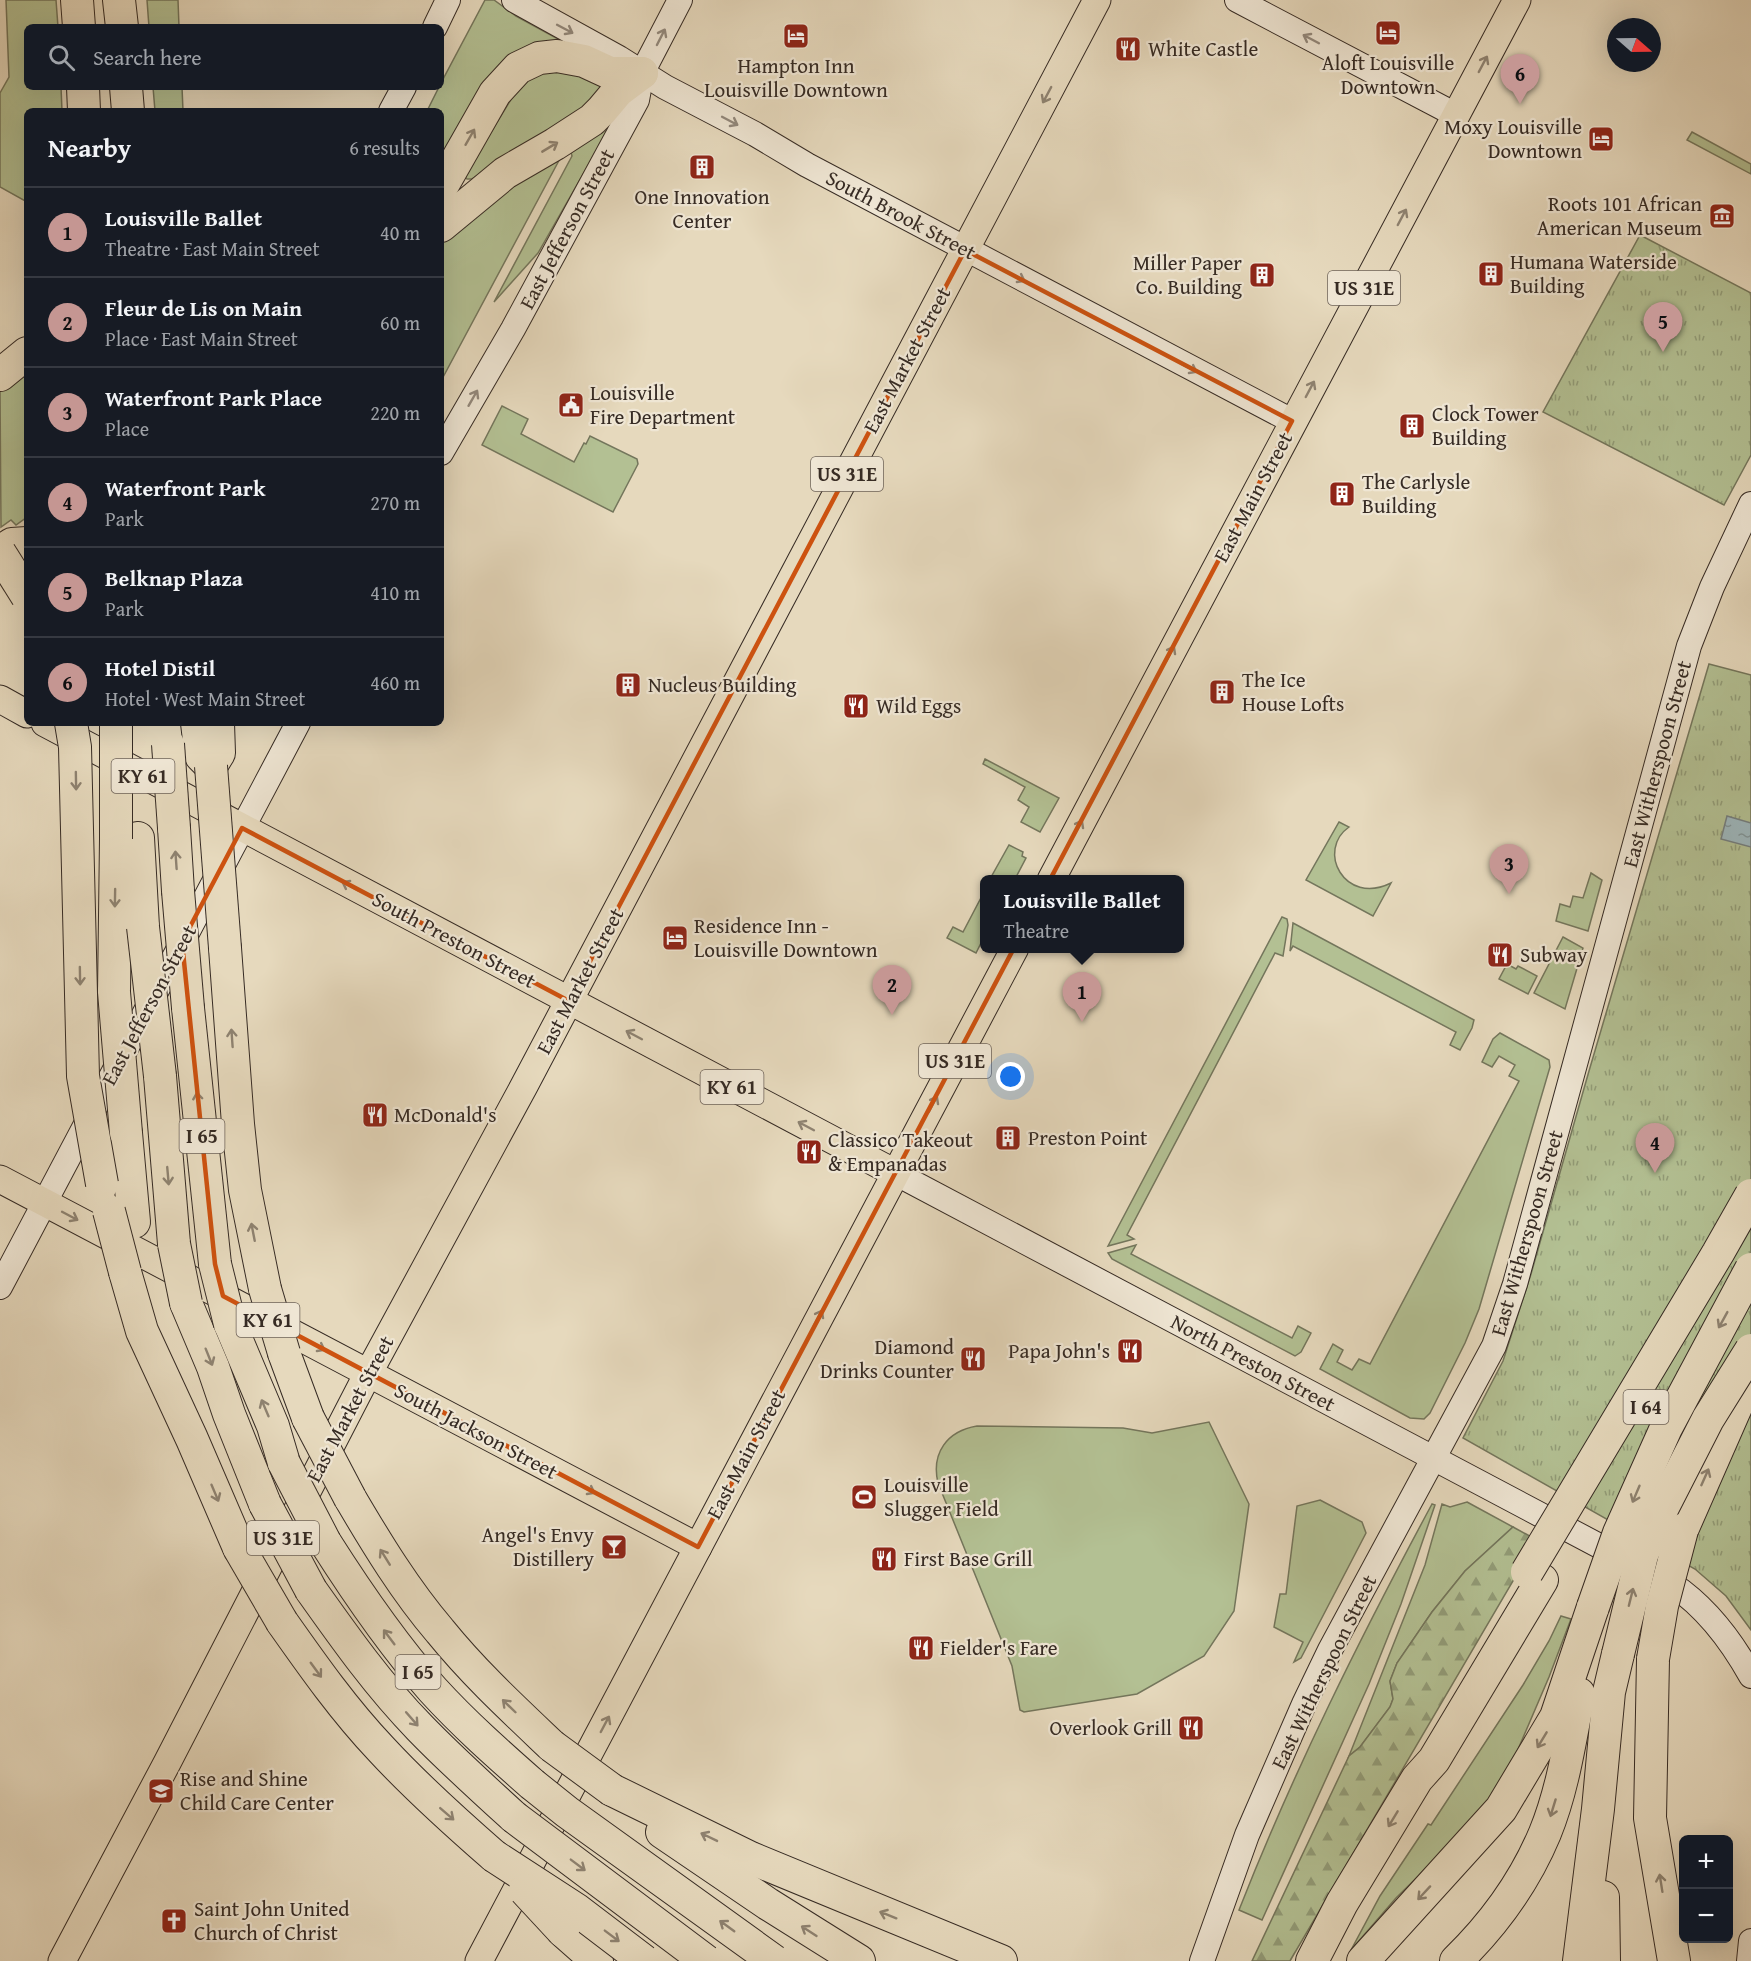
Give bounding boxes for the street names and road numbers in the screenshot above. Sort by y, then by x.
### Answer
street label: East Jefferson Street [511,142,622,315]
street label: South Brook Street [821,162,982,268]
road number: US 31E [1328,271,1400,305]
street label: East Market Street [855,280,959,439]
street label: East Main Street [1205,426,1300,567]
road number: US 31E [811,457,883,491]
street label: East Witherspoon Street [1614,656,1699,871]
road number: KY 61 [112,759,174,793]
street label: South Preston Street [367,883,542,996]
street label: East Market Street [528,901,632,1060]
street label: East Jefferson Street [93,918,204,1091]
road number: US 31E [919,1044,991,1078]
road number: KY 61 [700,1070,764,1104]
road number: I 65 [180,1119,224,1153]
street label: East Witherspoon Street [1482,1126,1571,1340]
road number: KY 61 [236,1303,300,1337]
street label: North Preston Street [1165,1306,1342,1419]
street label: East Market Street [298,1329,402,1488]
street label: South Jackson Street [389,1374,564,1487]
street label: East Main Street [698,1383,793,1524]
road number: I 64 [1624,1390,1668,1424]
road number: US 31E [247,1521,319,1555]
street label: East Witherspoon Street [1263,1569,1384,1774]
road number: I 65 [396,1655,440,1689]

